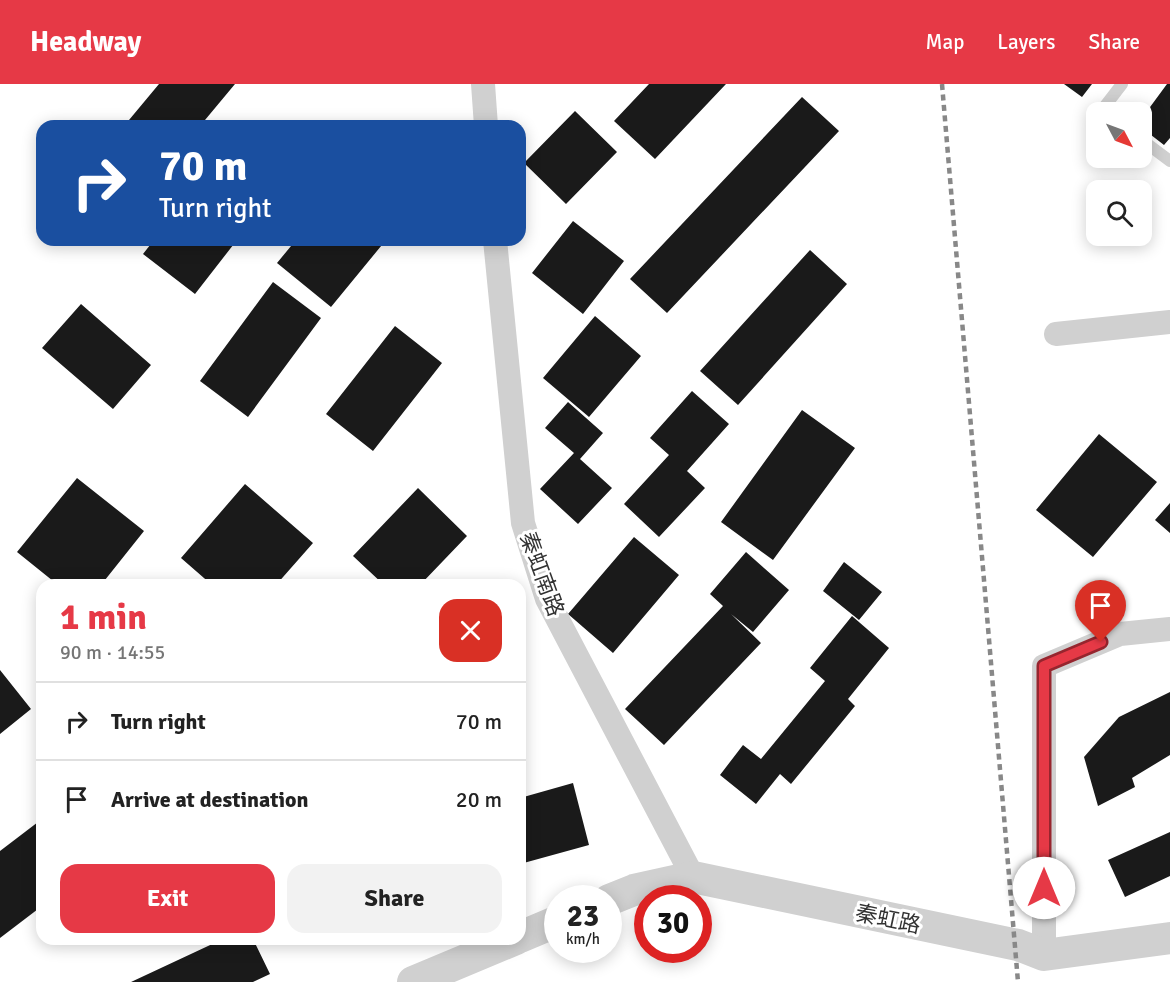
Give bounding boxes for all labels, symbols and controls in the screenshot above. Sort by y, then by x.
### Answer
text: Headway [30,25,141,59]
text: Map [926,29,964,55]
text: Layers [997,29,1055,55]
text: Share [1088,29,1140,55]
north arrow [1086,102,1152,168]
map controls [1086,102,1152,246]
text: 70 m [159,141,248,192]
icon: right [60,144,138,222]
button: search [1086,180,1152,246]
text: Turn right [159,192,272,225]
street label: 秦虹南路 [514,528,570,620]
pin [1075,580,1126,642]
icon: arrive [1084,589,1117,622]
text: 1 min [60,595,147,640]
button: close [439,599,502,662]
text: 90 m · 14:55 [60,640,165,665]
icon: right [60,705,93,738]
text: Turn right [111,708,206,735]
text: 70 m [456,708,502,735]
icon: arrive [60,783,93,816]
text: Arrive at destination [111,786,308,813]
text: 20 m [456,786,502,813]
position arrow [1012,856,1076,920]
button: Exit [60,864,275,933]
button: Share [287,864,502,933]
speed limit sign: 30 [634,885,712,963]
text: 23 [567,898,599,935]
street label: 秦虹路 [853,899,923,939]
text: km/h [566,930,600,948]

